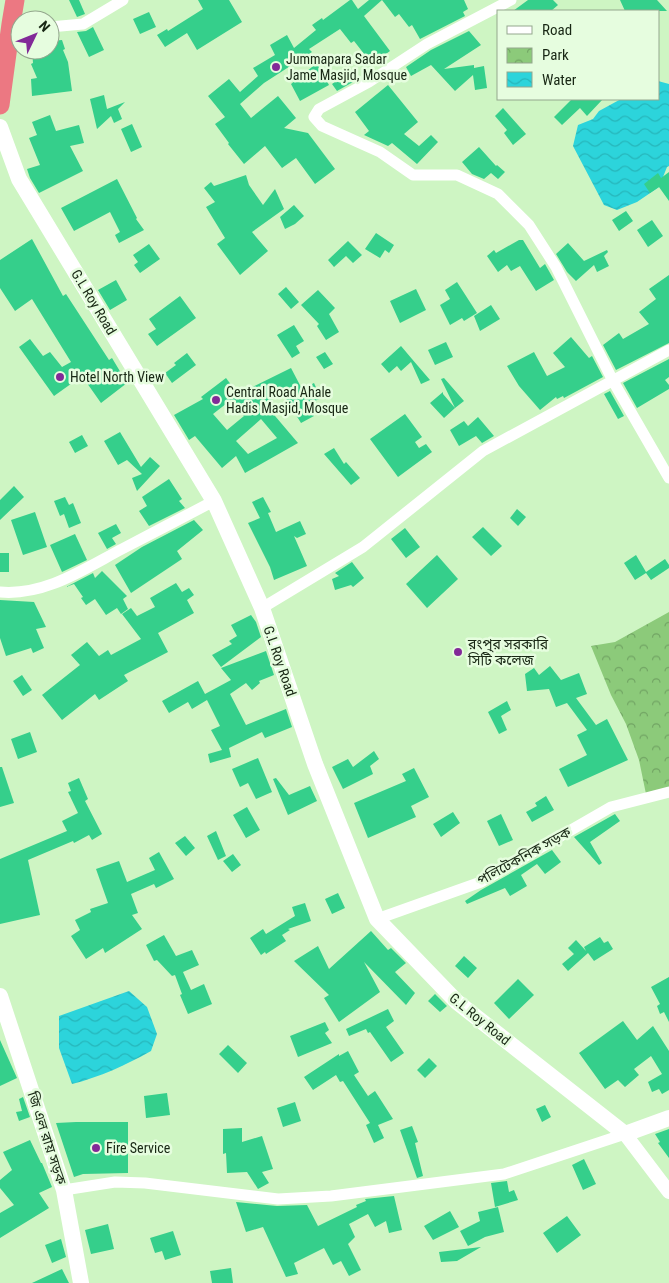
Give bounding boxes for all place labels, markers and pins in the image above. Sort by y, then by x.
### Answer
place label: Jummapara Sadar Jame Masjid, Mosque [286,51,407,83]
marker: Jummapara Sadar Jame Masjid, Mosque [270,61,282,73]
place label: Hotel North View [70,369,164,385]
marker: Hotel North View [54,371,66,383]
place label: Central Road Ahale Hadis Masjid, Mosque [226,384,349,416]
marker: Central Road Ahale Hadis Masjid, Mosque [210,394,222,406]
place label: রংপুর সরকারি সিটি কলেজ [467,636,549,668]
marker: রংপুর সরকারি সিটি কলেজ [452,646,464,658]
place label: Fire Service [106,1140,171,1156]
marker: Fire Service [90,1142,102,1154]

